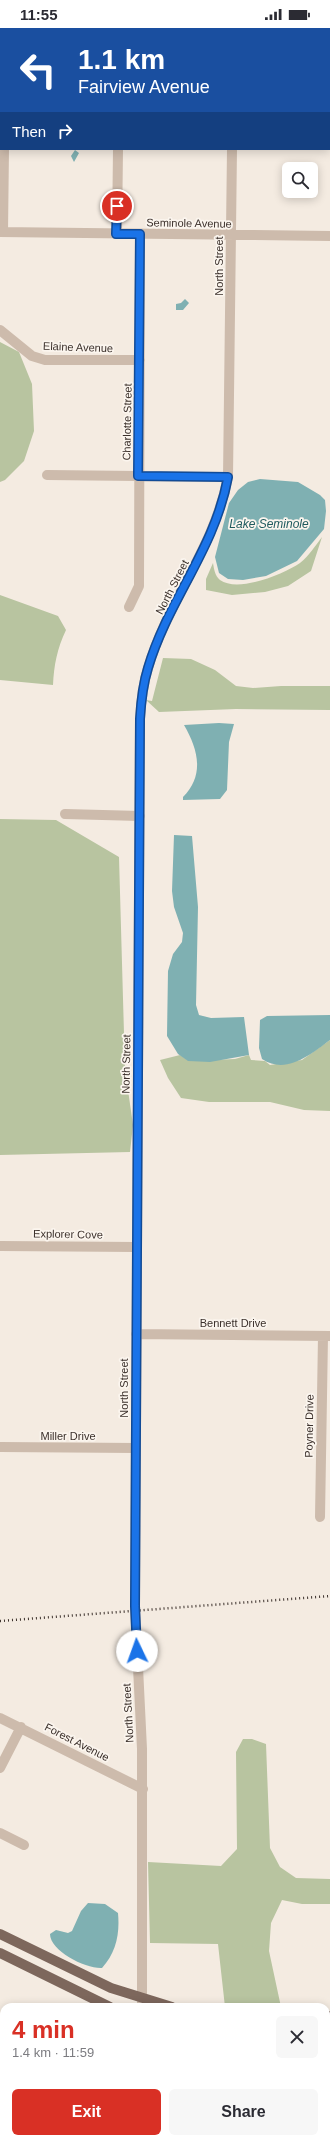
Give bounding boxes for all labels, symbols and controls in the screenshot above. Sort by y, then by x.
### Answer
text: 11:55 [20,6,58,23]
icon: left [12,44,64,96]
text: 1.1 km [78,44,165,75]
text: Fairview Avenue [78,77,210,97]
icon: right [54,120,76,142]
text: Then [12,123,46,140]
map controls [282,162,318,198]
button: search [282,162,318,198]
pin [100,189,134,223]
icon: arrive [106,195,128,217]
street label: Seminole Avenue [146,216,232,230]
street label: North Street [213,236,225,296]
street label: Elaine Avenue [43,340,113,354]
street label: Charlotte Street [120,383,134,461]
water label: Lake Seminole [229,517,309,531]
street label: North Street [153,558,191,616]
street label: North Street [119,1034,133,1094]
street label: Explorer Cove [33,1227,103,1241]
street label: Bennett Drive [200,1317,266,1329]
street label: North Street [118,1358,130,1418]
street label: Poyner Drive [302,1394,316,1458]
street label: Miller Drive [41,1430,96,1442]
position arrow [116,1630,158,1672]
street label: North Street [120,1683,136,1743]
street label: Forest Avenue [43,1721,111,1763]
text: 4 min [12,2016,75,2043]
button: close [276,2016,318,2058]
text: 1.4 km · 11:59 [12,2045,94,2060]
button: Exit [12,2089,161,2135]
button: Share [169,2089,318,2135]

